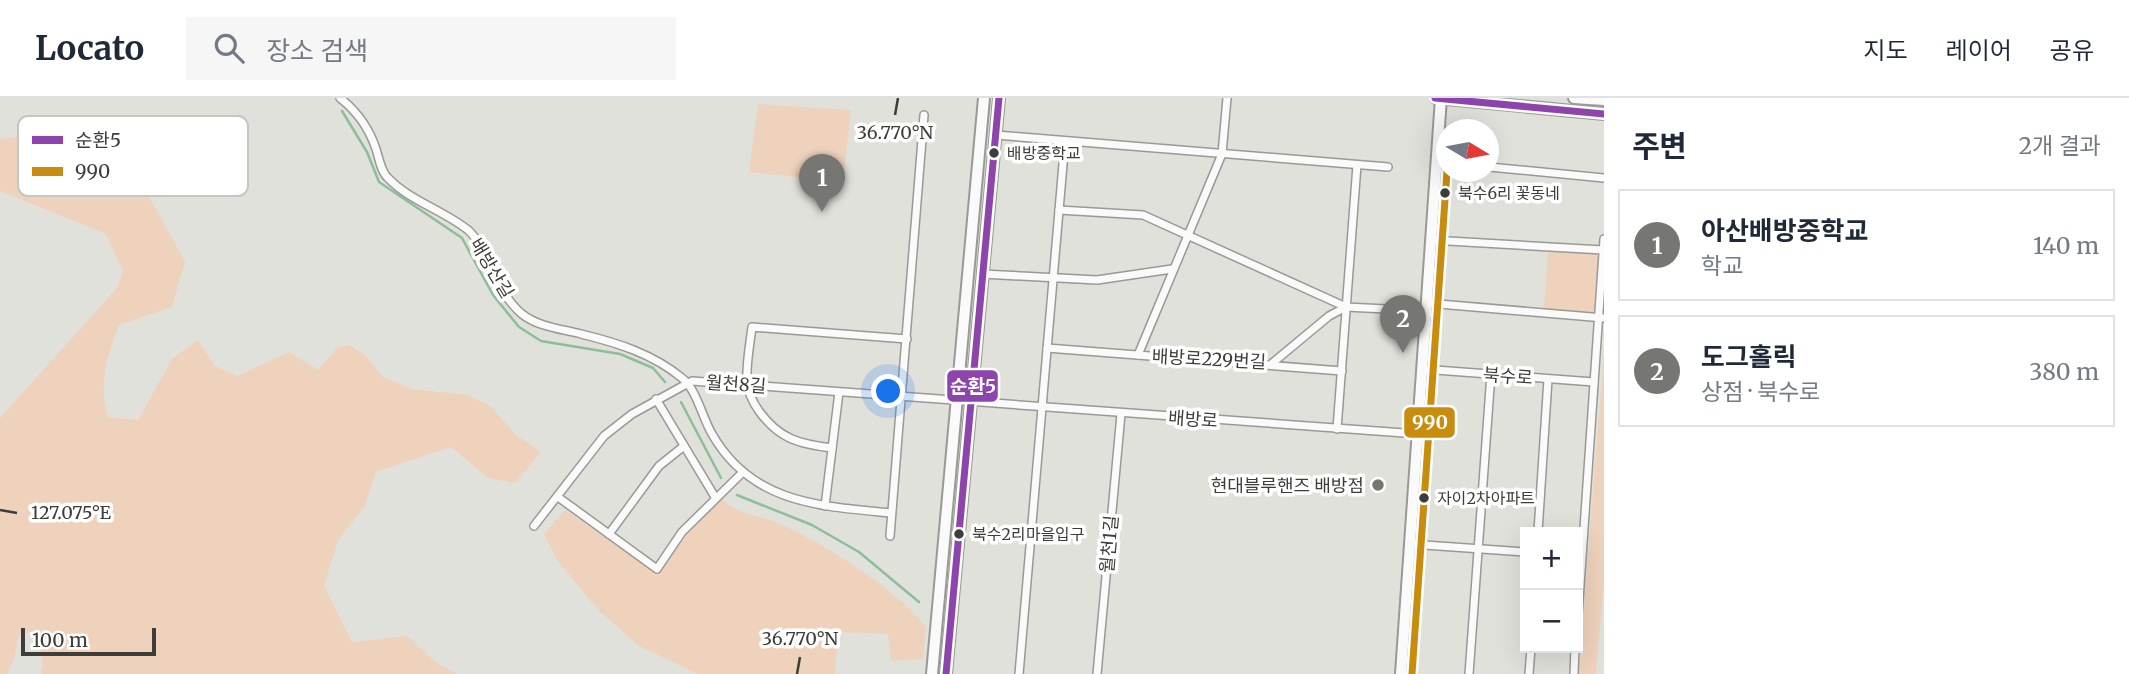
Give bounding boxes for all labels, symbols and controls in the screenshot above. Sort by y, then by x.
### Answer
search box [186,17,676,80]
text: Locato [35,28,144,69]
icon: search [210,29,248,67]
text: 장소 검색 [266,34,368,67]
text: 지도 [1863,35,1908,66]
text: 레이어 [1946,35,2012,66]
text: 공유 [2050,35,2094,66]
legend [18,116,248,196]
north arrow [1436,119,1499,182]
text: 36.770°N [857,121,933,144]
text: 주변 [1632,127,1687,165]
text: 순환5 [75,128,121,152]
text: 2개 결과 [2018,131,2101,160]
place label: 배방중학교 [1007,143,1081,163]
marker: 배방중학교 [987,146,1001,160]
pin: 1 [799,154,845,212]
text: 990 [75,159,110,183]
place label: 북수6리 꽃동네 [1458,183,1560,203]
marker: 북수6리 꽃동네 [1438,186,1452,200]
text: 아산배방중학교 [1701,214,1868,247]
text: 1 [1652,231,1662,260]
text: 140 m [2033,231,2099,260]
street label: 배방산길 [465,234,519,302]
text: 학교 [1701,251,1743,280]
pin: 2 [1380,295,1426,353]
text: 도그홀릭 [1701,340,1797,373]
street label: 배방로229번길 [1151,345,1267,373]
text: 2 [1650,357,1664,386]
text: 380 m [2029,357,2099,386]
street label: 북수로 [1482,363,1534,389]
line badge: 순환5 [946,369,999,403]
street label: 월천8길 [705,370,767,398]
your location [871,374,905,408]
text: 순환5 [950,374,996,398]
text: 상점 · 북수로 [1701,377,1820,406]
street label: 배방로 [1167,406,1219,432]
line badge: 990 [1403,406,1456,439]
text: 990 [1412,410,1448,434]
place label: 현대블루핸즈 배방점 [1211,474,1364,497]
marker: 현대블루핸즈 배방점 [1370,477,1386,493]
place label: 자이2차아파트 [1437,488,1535,508]
marker: 자이2차아파트 [1417,491,1431,505]
text: 127.075°E [31,501,112,524]
street label: 월천1길 [1095,514,1123,574]
place label: 북수2리마을입구 [972,524,1085,544]
marker: 북수2리마을입구 [952,527,966,541]
map controls [1520,527,1583,653]
button: + [1520,527,1583,590]
button: − [1520,590,1583,653]
scale bar [21,625,156,657]
text: 36.770°N [762,627,838,650]
text: 100 m [32,628,88,652]

